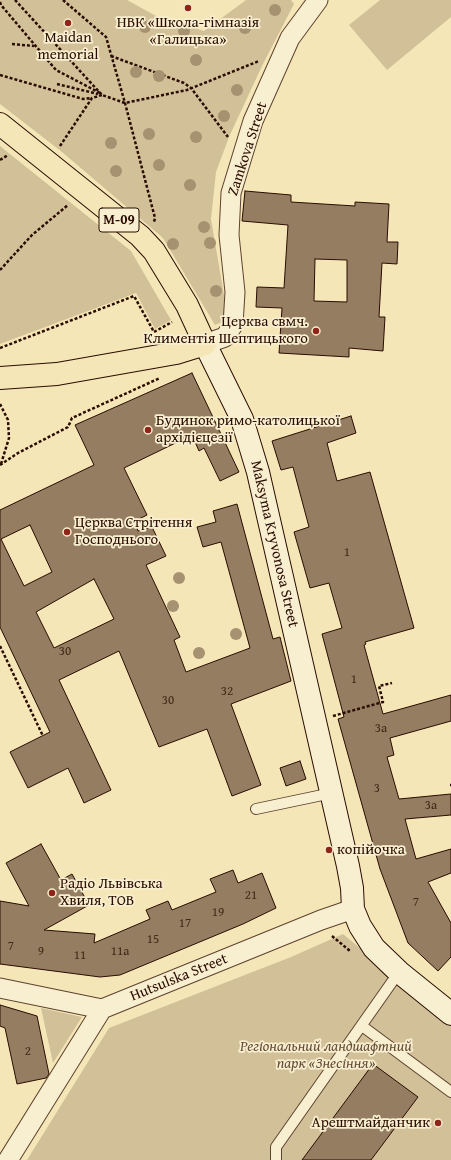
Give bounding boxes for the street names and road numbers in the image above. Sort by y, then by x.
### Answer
street label: Zamkova Street [224,100,272,198]
road number: М-09 [99,208,139,232]
street label: Maksyma Kryvonosa Street [246,459,302,629]
street label: Hutsulska Street [128,950,230,1006]

